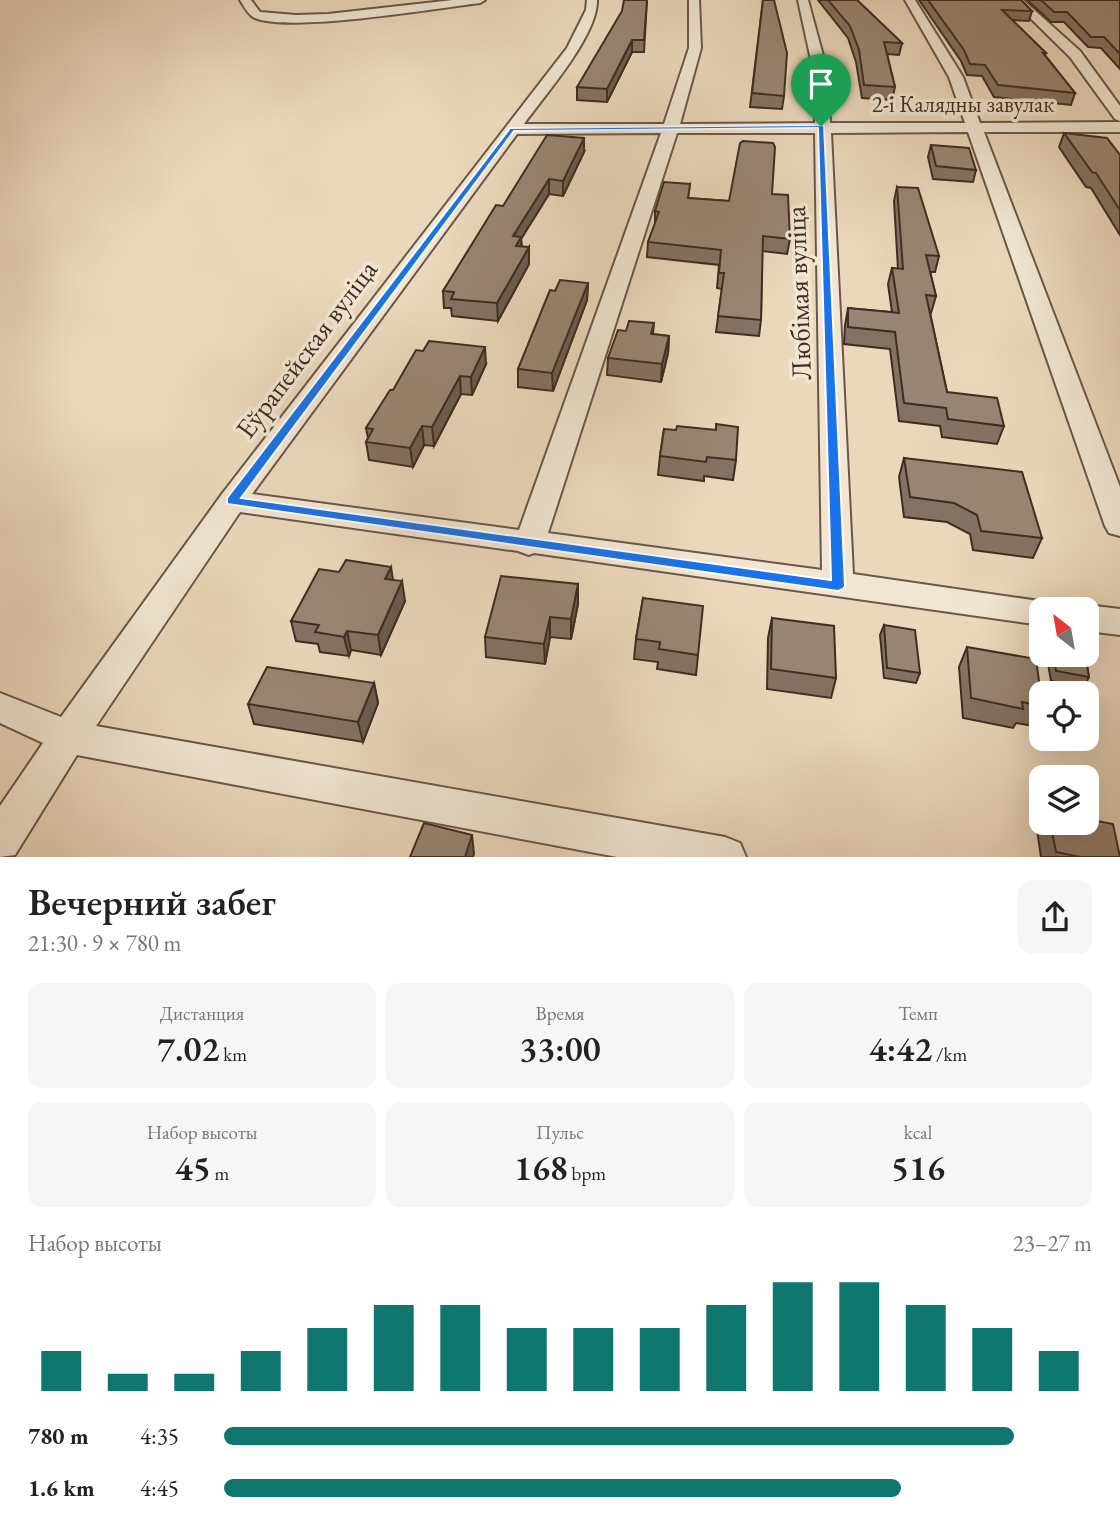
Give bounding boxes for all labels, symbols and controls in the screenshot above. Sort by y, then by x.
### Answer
pin [791,54,851,126]
icon: arrive [802,65,840,103]
street label: 2-і Калядны завулак [872,89,1054,119]
street label: Любімая вуліца [777,205,819,381]
street label: Еўрапейская вуліца [227,252,385,445]
north arrow [1029,597,1099,667]
map controls [1029,597,1099,835]
button: locate [1029,681,1099,751]
button: layers [1029,765,1099,835]
text: Вечерний забег [28,877,276,926]
button: share [1018,880,1092,954]
text: 21:30 · 9 × 780 m [28,928,181,958]
text: Дистанция [160,1001,244,1026]
text: Время [536,1001,584,1026]
text: Темп [898,1001,938,1026]
text: 7.02 [157,1026,219,1071]
text: 33:00 [519,1026,601,1071]
text: 4:42 [869,1026,932,1071]
text: km [219,1042,247,1067]
text: /km [932,1042,967,1067]
text: Набор высоты [147,1120,257,1145]
text: Пульс [536,1120,584,1145]
text: kcal [904,1120,932,1145]
text: 45 [175,1145,211,1190]
text: 168 [514,1145,568,1190]
text: 516 [891,1145,945,1190]
text: m [211,1161,229,1186]
text: bpm [568,1161,606,1186]
text: Набор высоты [28,1228,162,1258]
text: 23–27 m [1013,1228,1092,1258]
text: 780 m [28,1421,89,1451]
text: 4:35 [140,1421,179,1451]
text: 1.6 km [28,1473,95,1503]
text: 4:45 [140,1473,179,1503]

